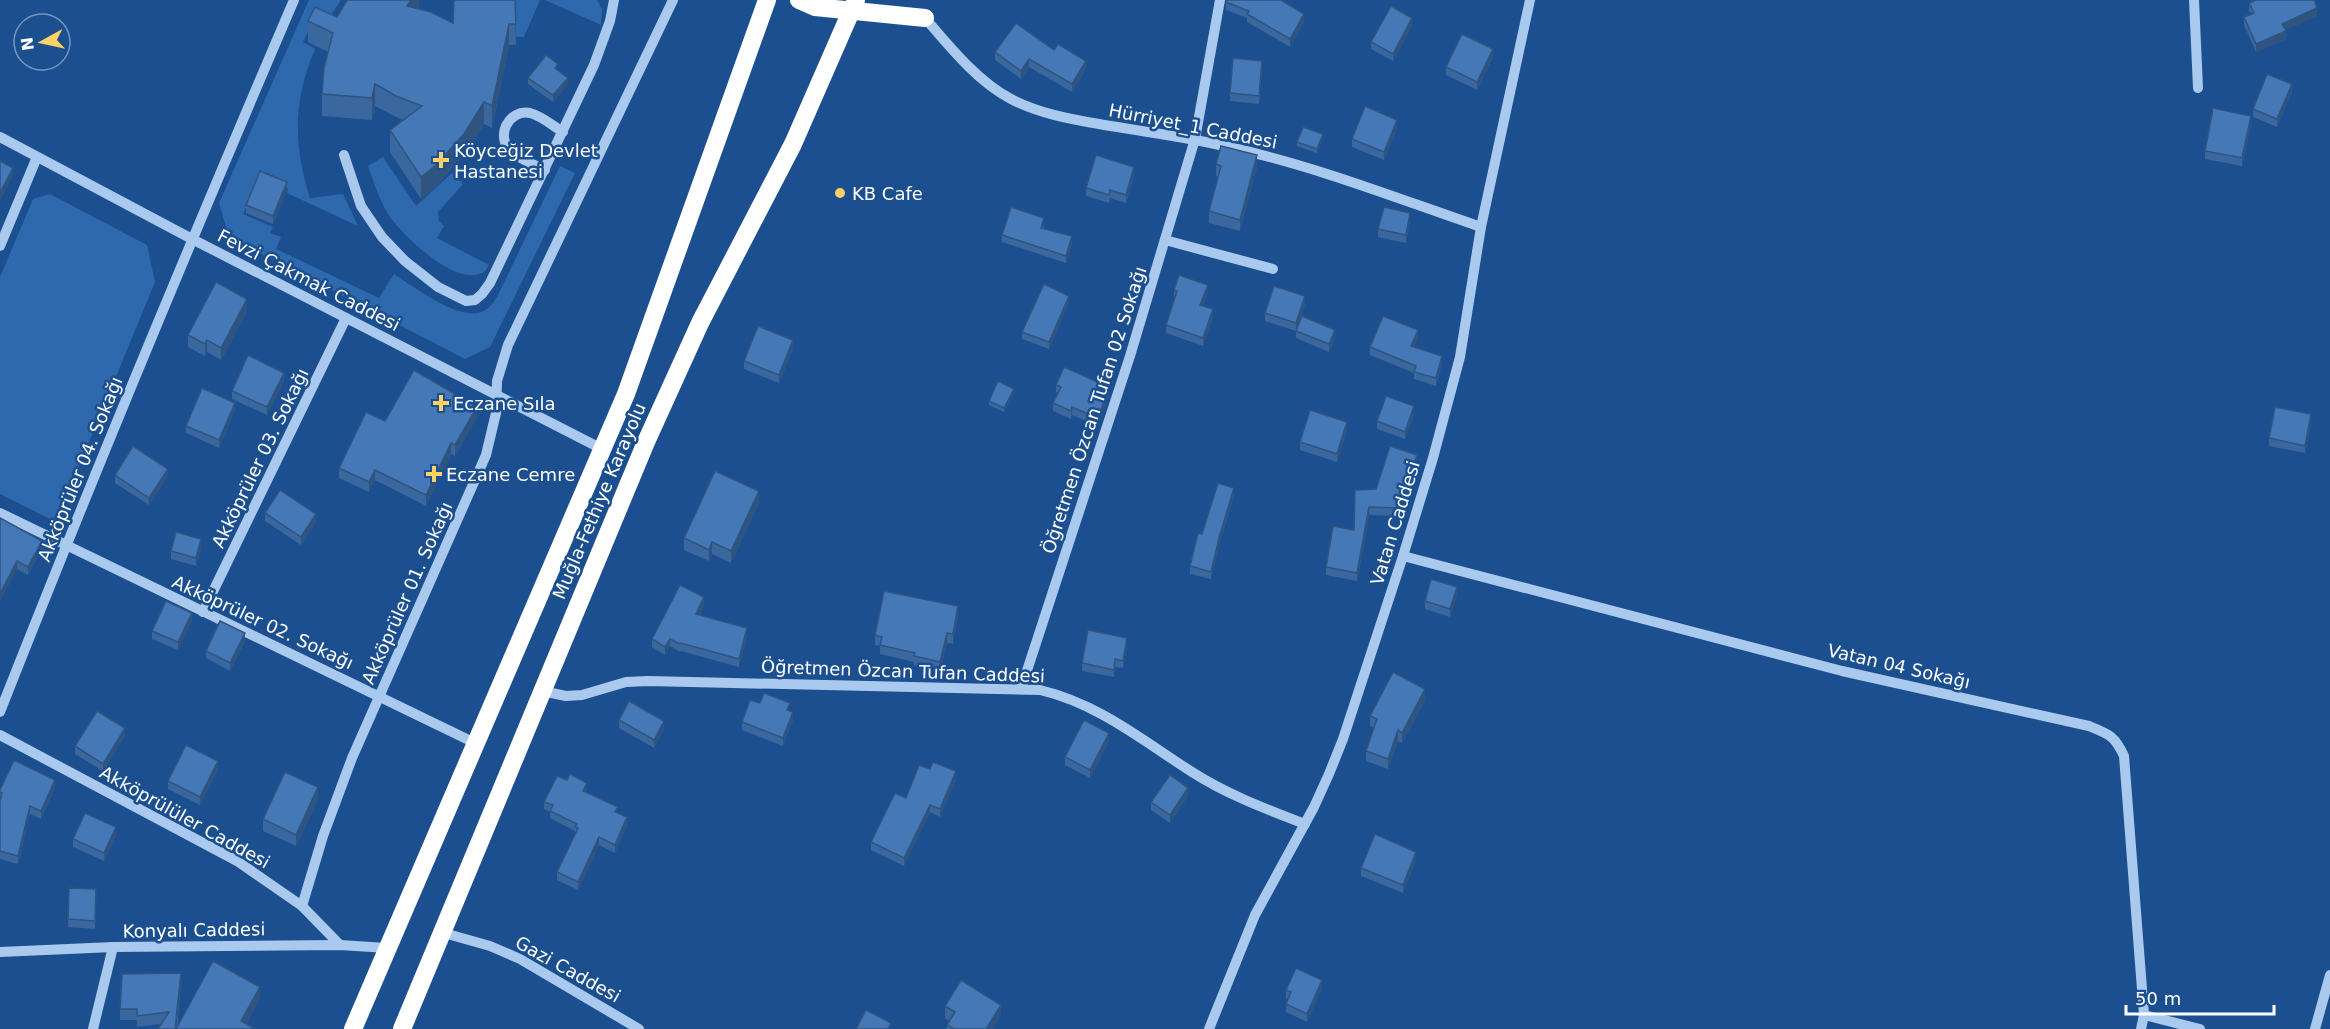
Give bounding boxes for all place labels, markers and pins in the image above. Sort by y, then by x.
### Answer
place label: Köyceğiz Devlet Hastanesi [454,140,598,182]
marker: Köyceğiz Devlet Hastanesi [432,151,450,169]
place label: KB Cafe [852,183,923,204]
marker: KB Cafe [833,186,847,200]
place label: Eczane Sıla [453,393,555,414]
marker: Eczane Sıla [434,396,448,410]
place label: Eczane Cemre [446,464,575,485]
marker: Eczane Cemre [427,467,441,481]

